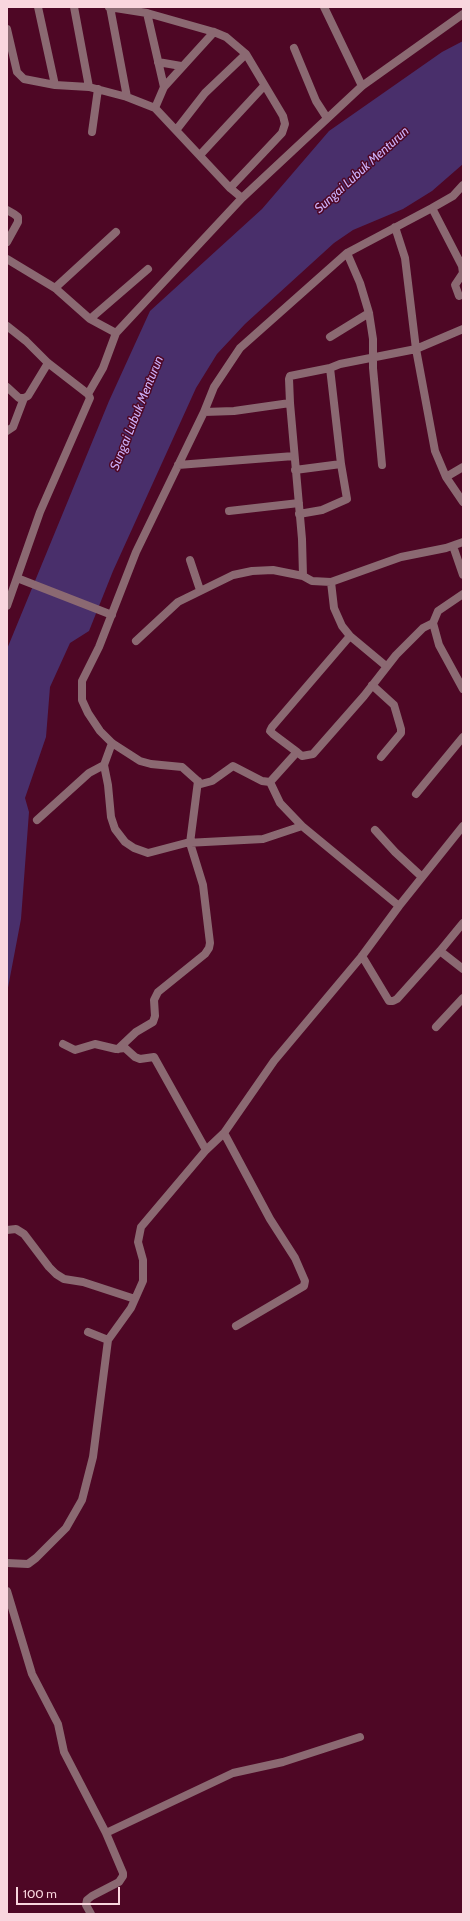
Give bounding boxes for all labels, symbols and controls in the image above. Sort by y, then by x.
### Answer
water label: Sungai Lubuk Menturun [312,123,412,217]
water label: Sungai Lubuk Menturun [107,354,167,472]
scale bar [18,1879,122,1905]
text: 100 m [23,1886,57,1901]

